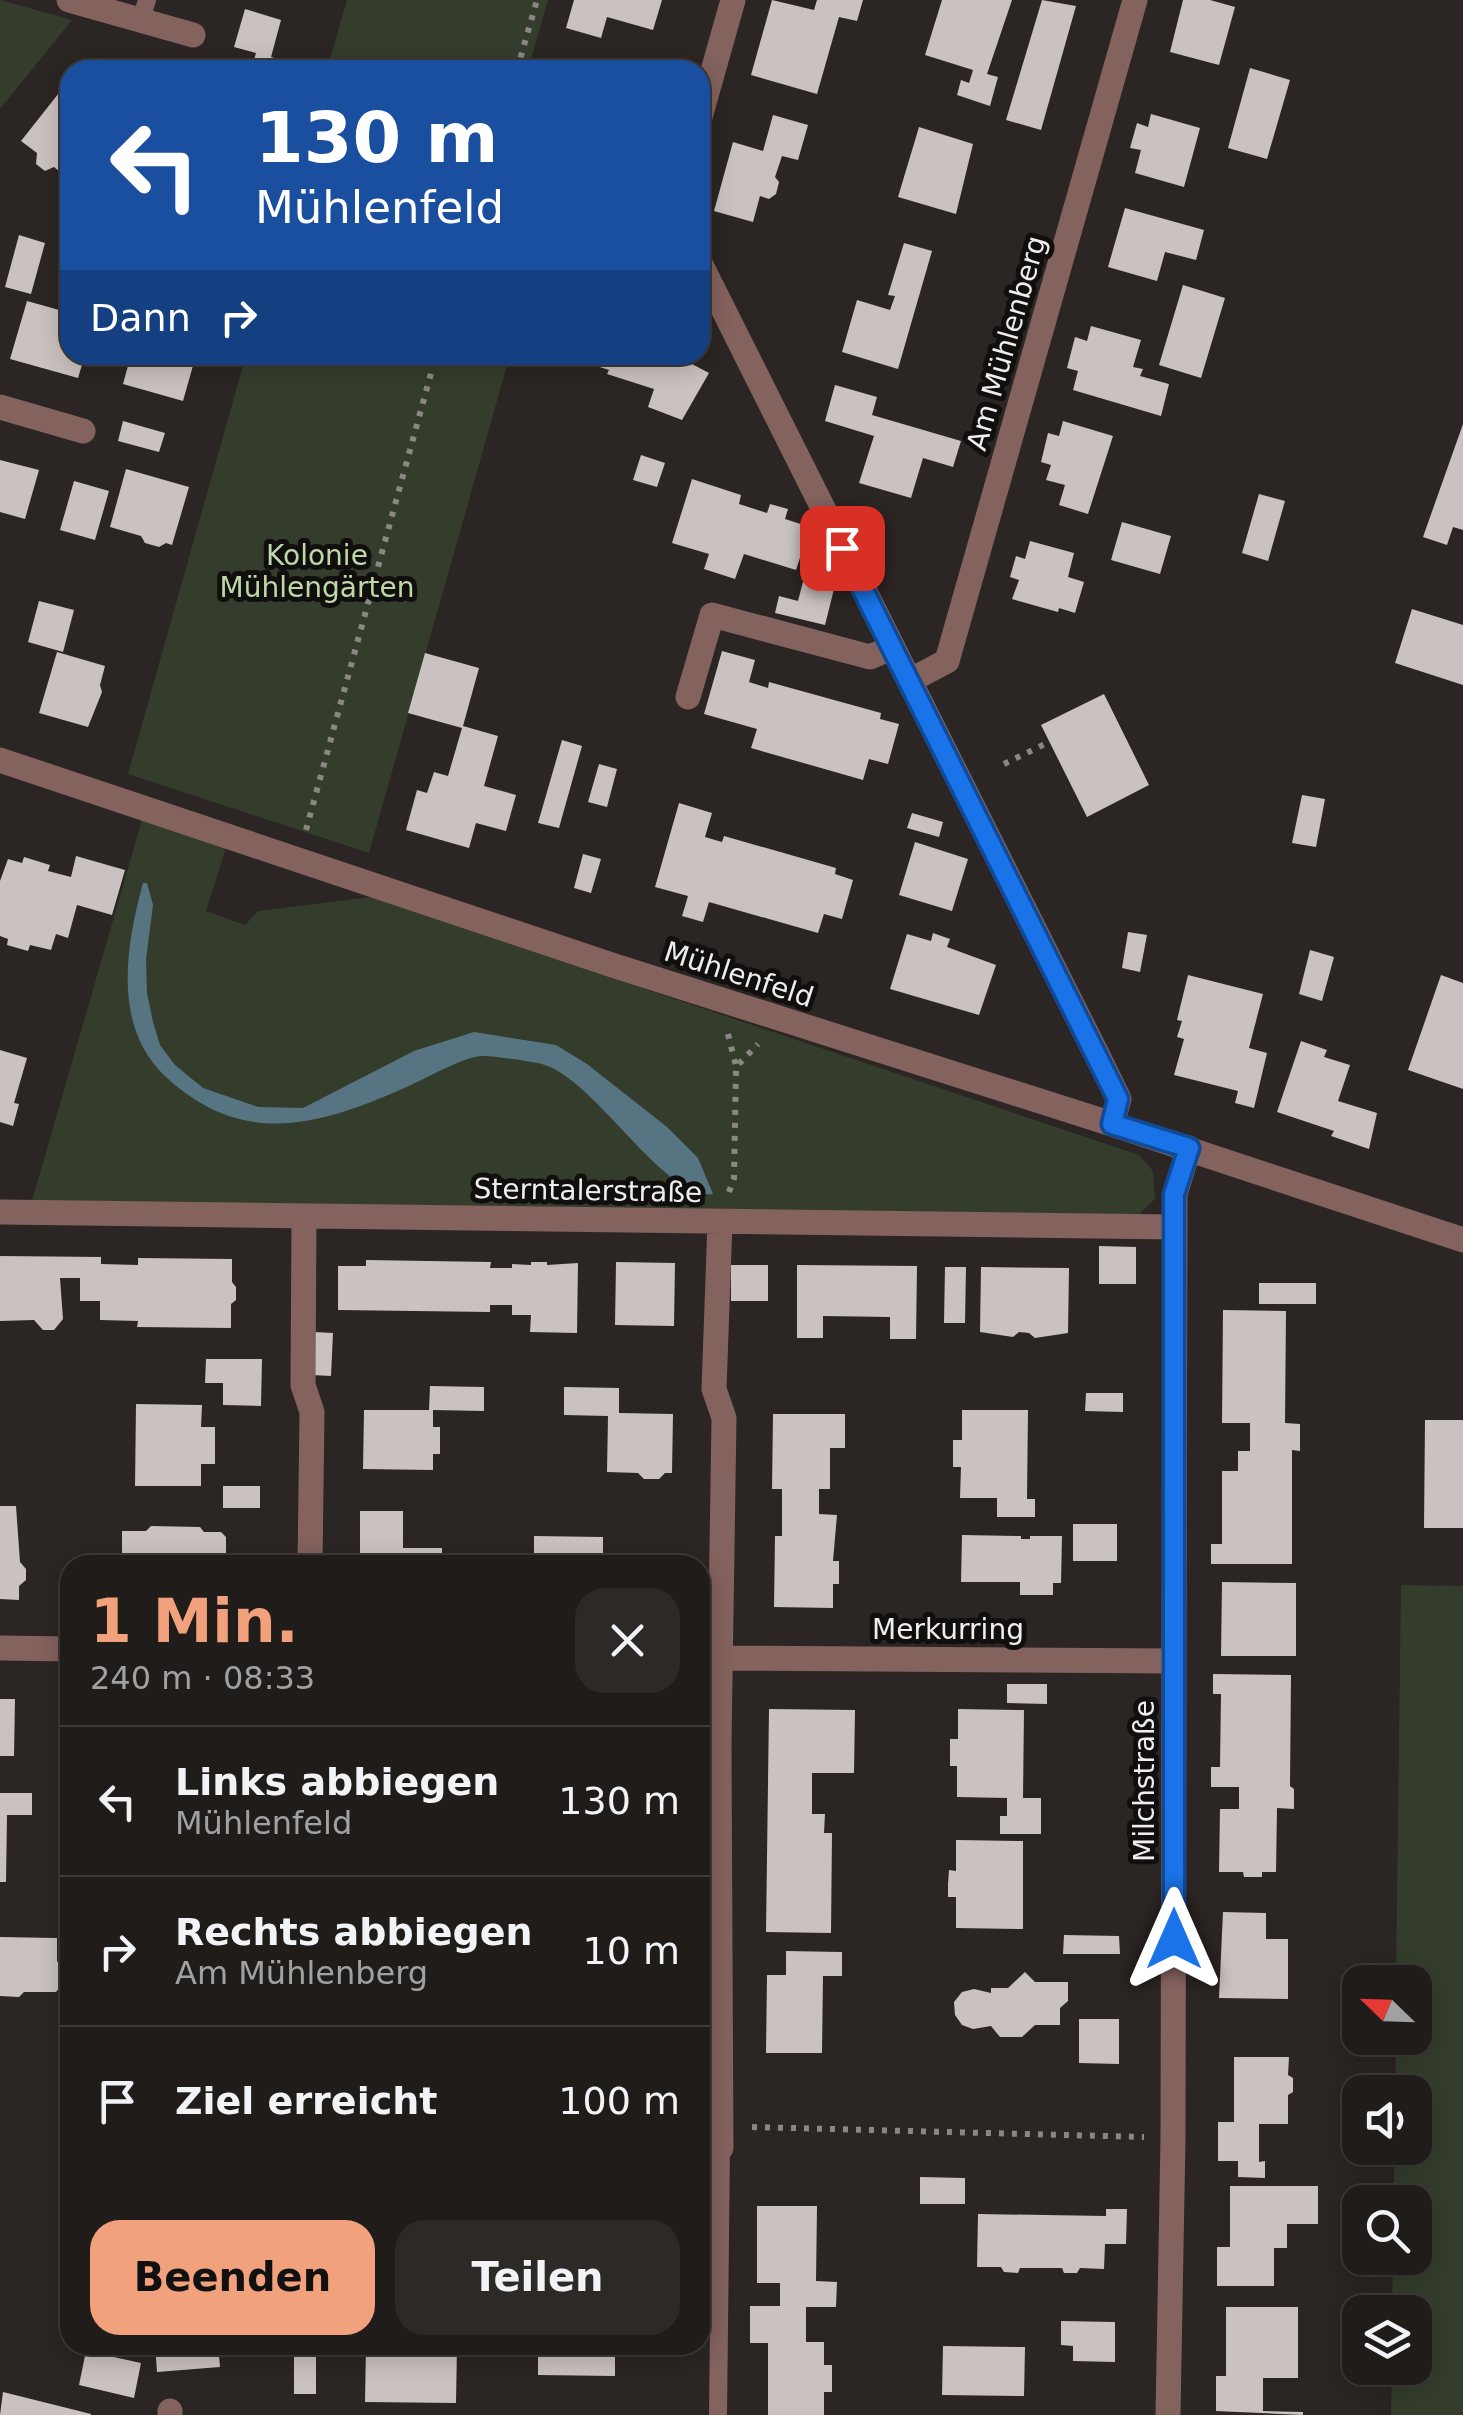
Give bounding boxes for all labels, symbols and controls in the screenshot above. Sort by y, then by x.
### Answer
text: 130 m [255,97,498,179]
icon: left [90,100,220,230]
text: Mühlenfeld [255,181,504,234]
street label: Am Mühlenberg [960,232,1053,454]
icon: right [211,290,266,345]
text: Dann [90,296,191,340]
pin [800,506,885,591]
icon: arrive [815,521,870,576]
park label: Kolonie Mühlengärten [220,539,414,604]
street label: Mühlenfeld [660,935,818,1014]
street label: Sterntalerstraße [473,1172,703,1209]
text: 1 Min. [90,1586,298,1656]
button: close [575,1588,680,1693]
street label: Merkurring [872,1613,1024,1646]
text: 240 m · 08:33 [90,1659,315,1697]
street label: Milchstraße [1128,1700,1161,1862]
text: Links abbiegen [175,1760,499,1804]
icon: left [90,1774,145,1829]
text: 130 m [558,1779,680,1823]
text: Mühlenfeld [175,1804,352,1842]
position arrow [1122,1887,1226,1991]
text: Rechts abbiegen [175,1910,533,1954]
icon: right [90,1924,145,1979]
text: 10 m [583,1929,680,1973]
text: Am Mühlenberg [175,1954,428,1992]
north arrow [1342,1965,1432,2055]
map controls [1342,1965,1432,2385]
icon: arrive [90,2074,145,2129]
button: sound [1342,2075,1432,2165]
text: Ziel erreicht [175,2079,437,2123]
text: 100 m [558,2079,680,2123]
button: search [1342,2185,1432,2275]
button: Beenden [90,2220,375,2335]
button: Teilen [395,2220,680,2335]
button: layers [1342,2295,1432,2385]

